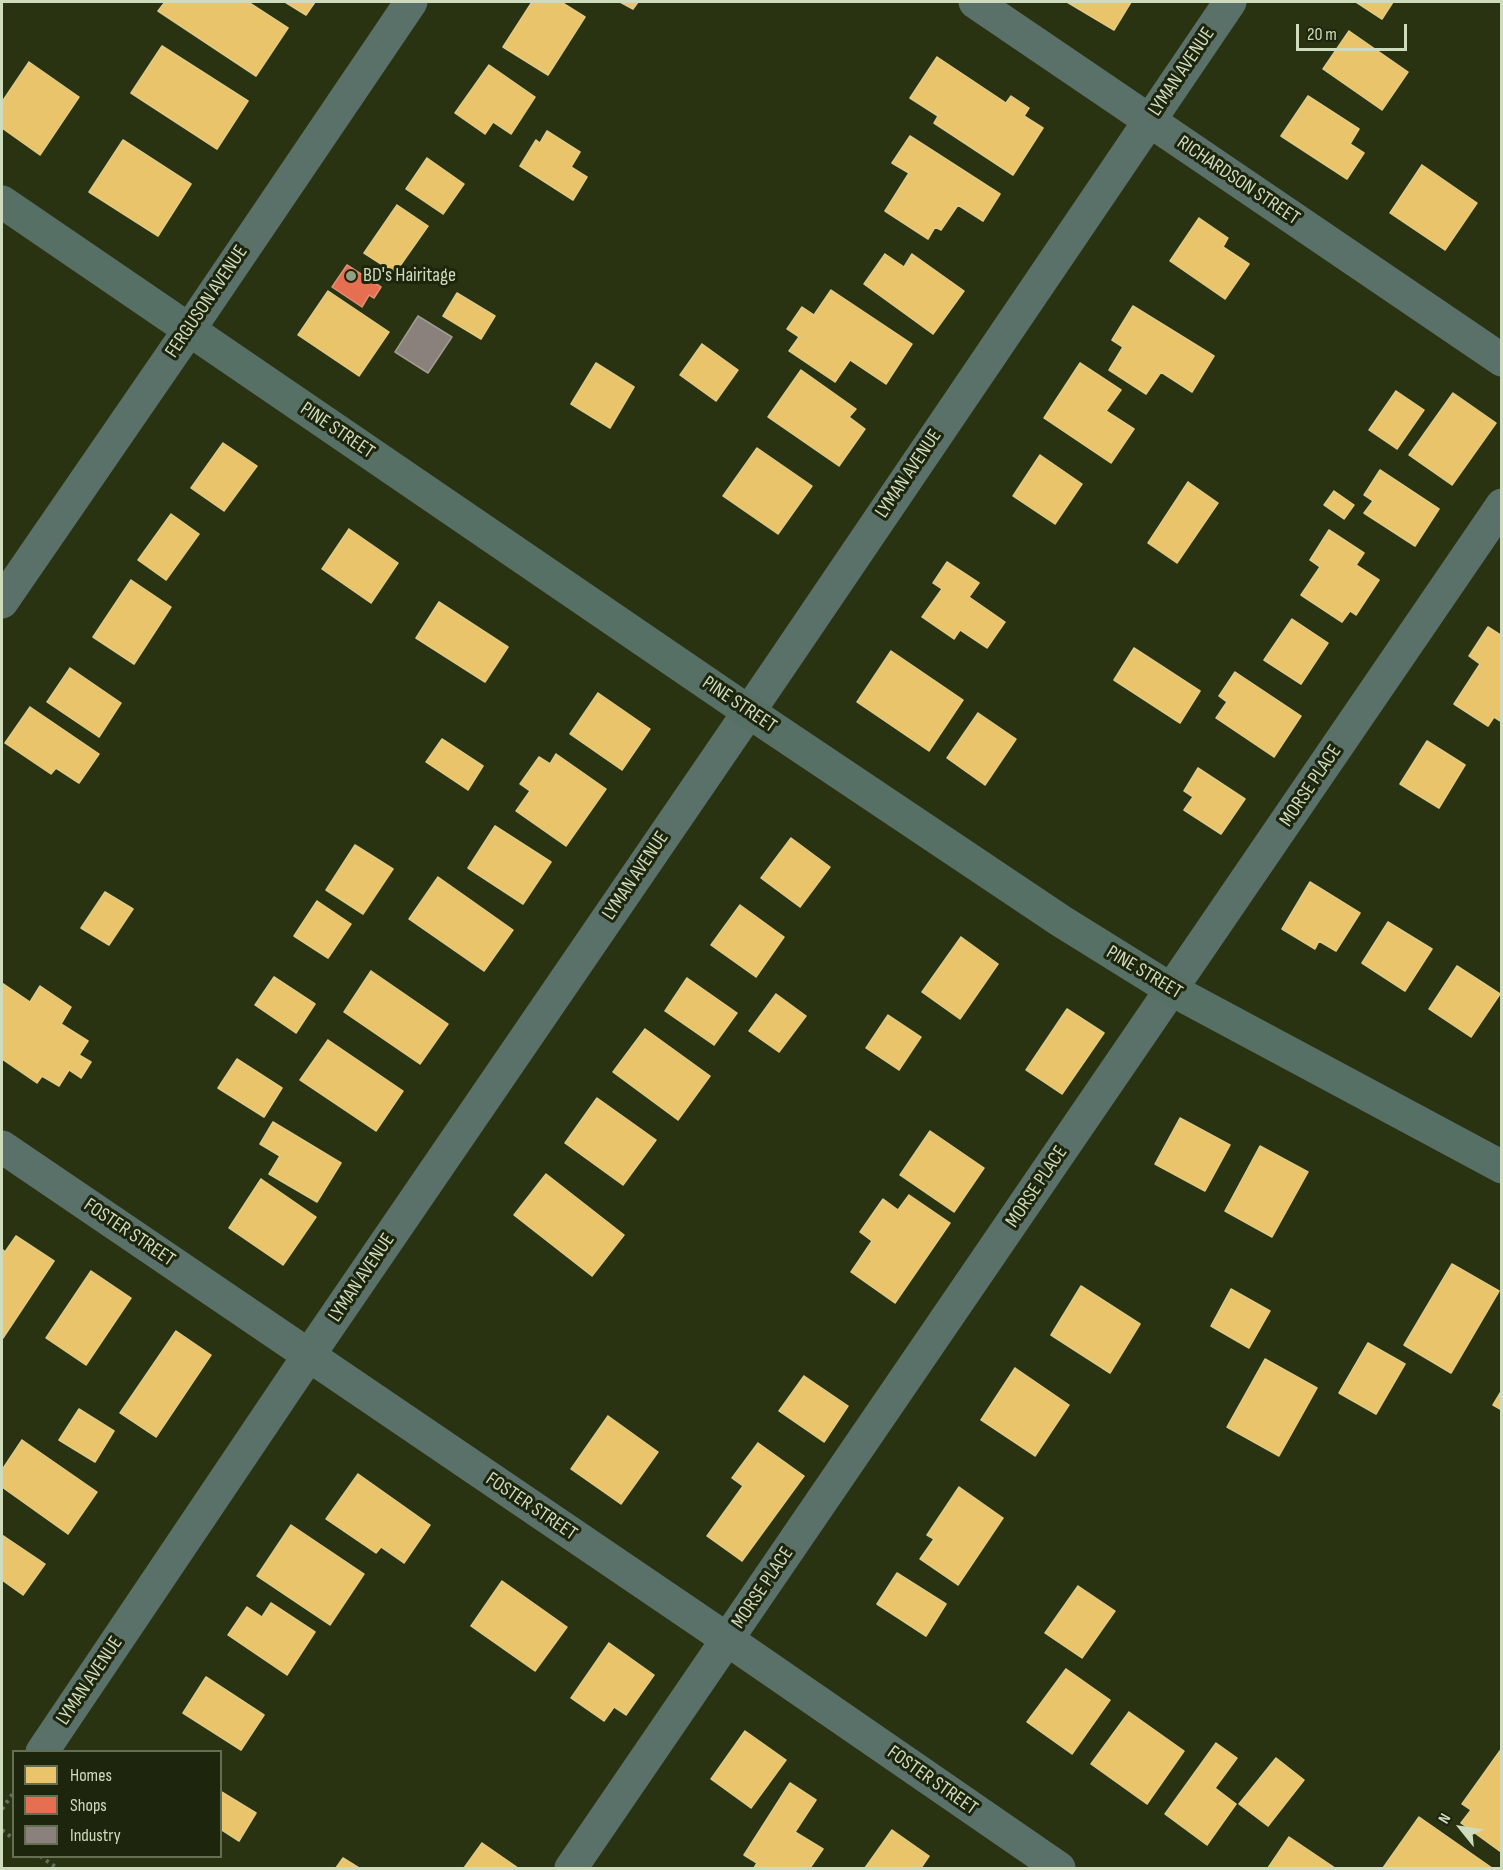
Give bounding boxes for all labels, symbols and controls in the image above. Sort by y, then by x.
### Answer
scale bar [1299,12,1410,50]
street label: LYMAN AVENUE [1144,23,1220,121]
text: 20 m [1307,24,1337,45]
street label: RICHARDSON STREET [1172,131,1304,231]
street label: FERGUSON AVENUE [161,241,253,363]
place label: BD's Hairitage [363,264,456,288]
marker: BD's Hairitage [344,269,358,283]
street label: PINE STREET [295,397,379,465]
street label: LYMAN AVENUE [871,425,947,523]
street label: PINE STREET [697,671,781,739]
street label: MORSE PLACE [1275,741,1347,831]
street label: LYMAN AVENUE [598,827,674,925]
street label: PINE STREET [1102,941,1186,1005]
street label: MORSE PLACE [1001,1142,1073,1232]
street label: FOSTER STREET [79,1194,179,1272]
street label: LYMAN AVENUE [324,1229,400,1327]
street label: FOSTER STREET [481,1468,581,1546]
street label: MORSE PLACE [727,1543,799,1633]
street label: LYMAN AVENUE [52,1632,128,1730]
street label: FOSTER STREET [882,1741,982,1821]
legend [12,1750,222,1858]
text: Homes [70,1765,112,1786]
text: Shops [70,1795,107,1816]
north arrow [1431,1798,1491,1858]
text: N [1435,1810,1455,1827]
text: Industry [70,1825,121,1846]

